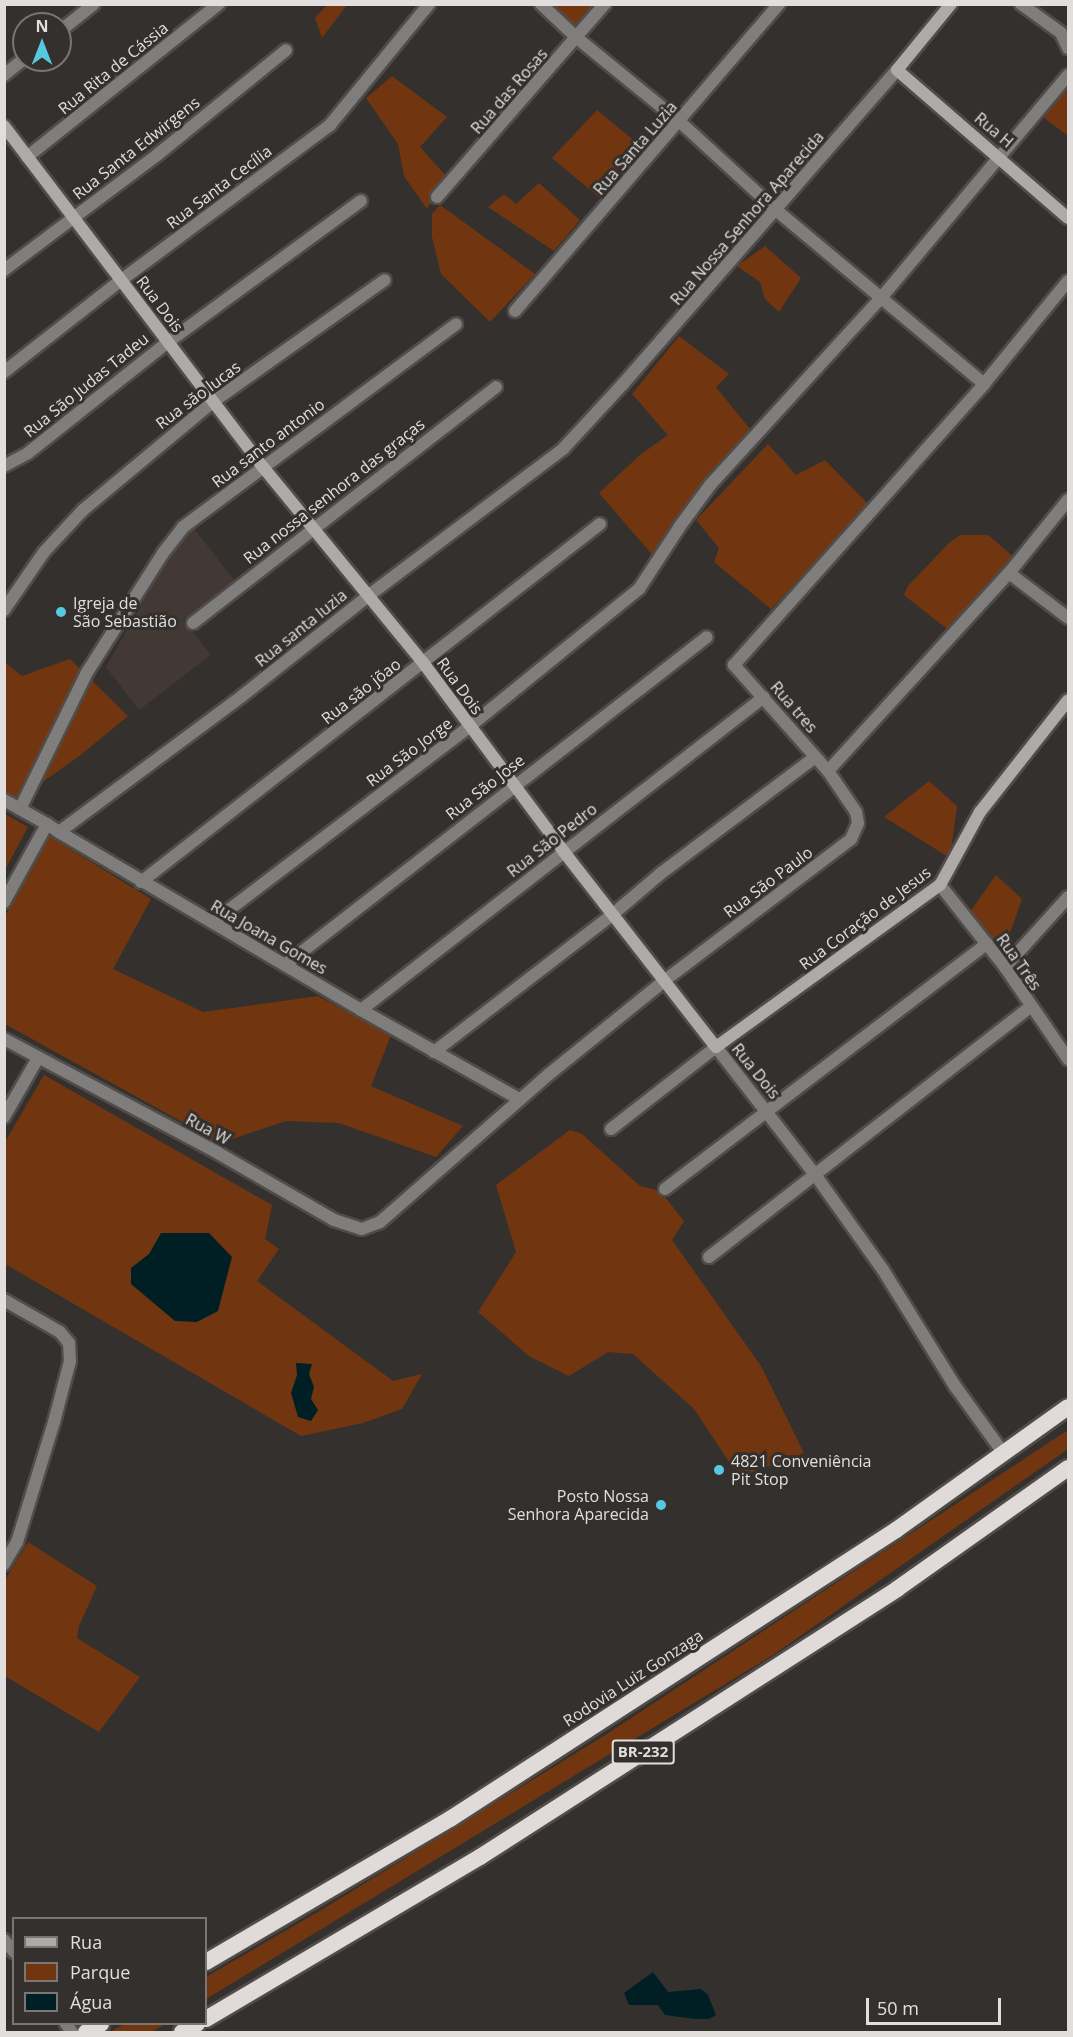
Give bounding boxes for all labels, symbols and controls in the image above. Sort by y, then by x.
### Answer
north arrow [12,12,72,72]
text: N [35,15,49,37]
street label: Rua Rita de Cássia [54,18,172,118]
street label: Rua das Rosas [467,44,551,138]
street label: Rua Santa Edwirgens [69,92,203,204]
street label: Rua Santa Luzia [589,97,681,199]
street label: Rua H [971,108,1017,152]
street label: Rua Nossa Senhora Aparecida [666,127,828,309]
street label: Rua Santa Cecília [163,141,275,233]
street label: Rua Dois [133,272,187,336]
street label: Rua São Judas Tadeu [20,329,152,441]
street label: Rua são lucas [152,357,244,433]
street label: Rua santo antonio [208,394,328,492]
street label: Rua nossa senhora das graças [240,414,428,568]
street label: Rua santa luzia [251,585,351,671]
place label: Igreja de São Sebastião [73,593,177,631]
marker: Igreja de São Sebastião [54,605,68,619]
street label: Rua são jõao [318,654,404,728]
street label: Rua Dois [433,654,487,718]
street label: Rua tres [767,677,821,737]
street label: Rua São Jorge [362,714,456,790]
street label: Rua São Jose [442,750,528,824]
street label: Rua São Pedro [503,799,601,881]
street label: Rua São Paulo [720,842,816,922]
street label: Rua Coração de Jesus [796,862,934,974]
street label: Rua Joana Gomes [207,896,331,978]
street label: Rua Três [993,930,1045,994]
street label: Rua Dois [728,1039,784,1103]
street label: Rua W [183,1109,233,1149]
place label: 4821 Conveniência Pit Stop [731,1451,871,1489]
marker: 4821 Conveniência Pit Stop [712,1463,726,1477]
place label: Posto Nossa Senhora Aparecida [508,1486,649,1524]
marker: Posto Nossa Senhora Aparecida [654,1498,668,1512]
street label: Rodovia Luiz Gonzaga [559,1626,707,1730]
road number: BR-232 [612,1740,674,1764]
legend [12,1917,207,2025]
text: Rua [70,1930,102,1954]
text: Parque [70,1960,130,1984]
scale bar [869,1986,1004,2024]
text: Água [70,1990,112,2014]
text: 50 m [877,1996,919,2020]

